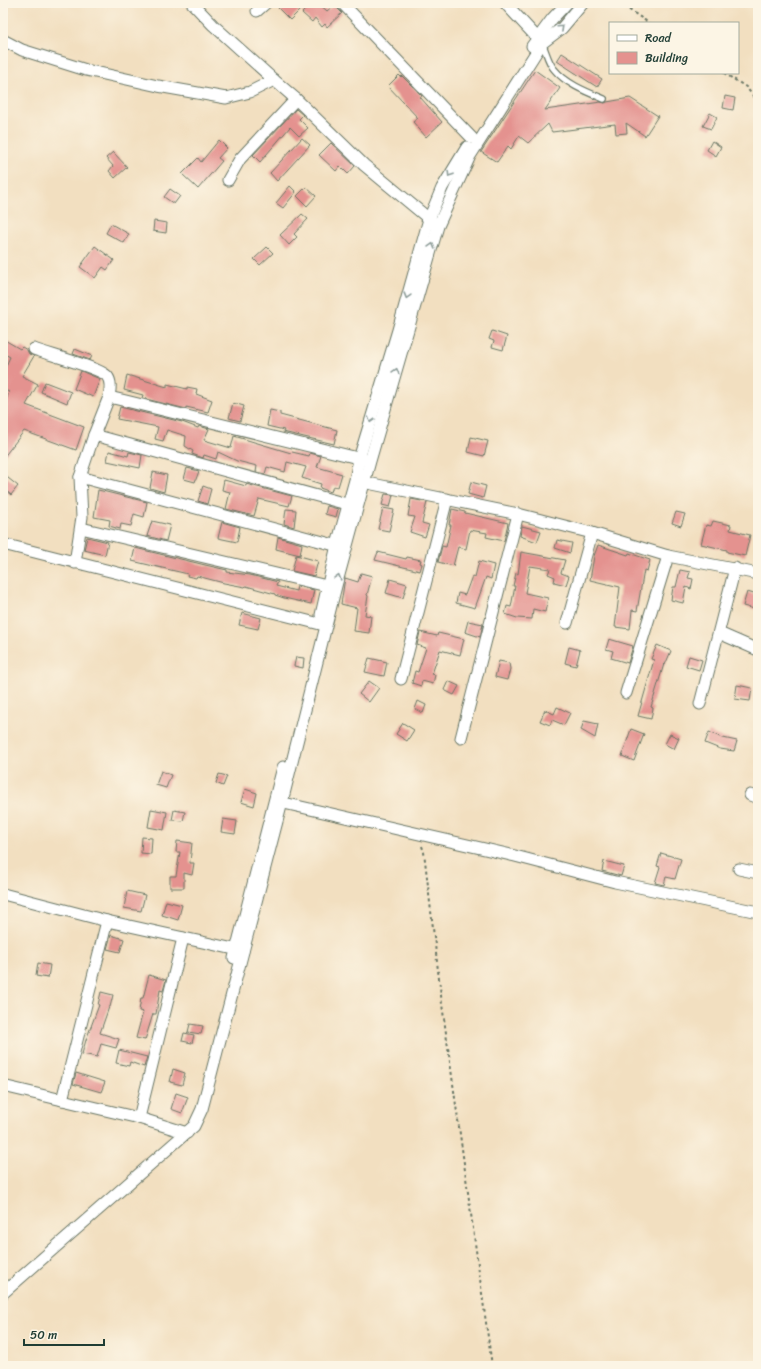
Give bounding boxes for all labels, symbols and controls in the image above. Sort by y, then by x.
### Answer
legend [609,22,739,74]
one-way arrow [556,25,564,33]
text: Road [645,27,672,49]
text: Building [645,47,688,69]
one-way arrow [448,170,455,177]
one-way arrow [427,243,436,250]
one-way arrow [404,293,412,299]
one-way arrow [391,368,400,375]
one-way arrow [367,417,376,424]
one-way arrow [333,574,342,581]
scale bar [24,1321,104,1347]
text: 50 m [30,1324,57,1346]

